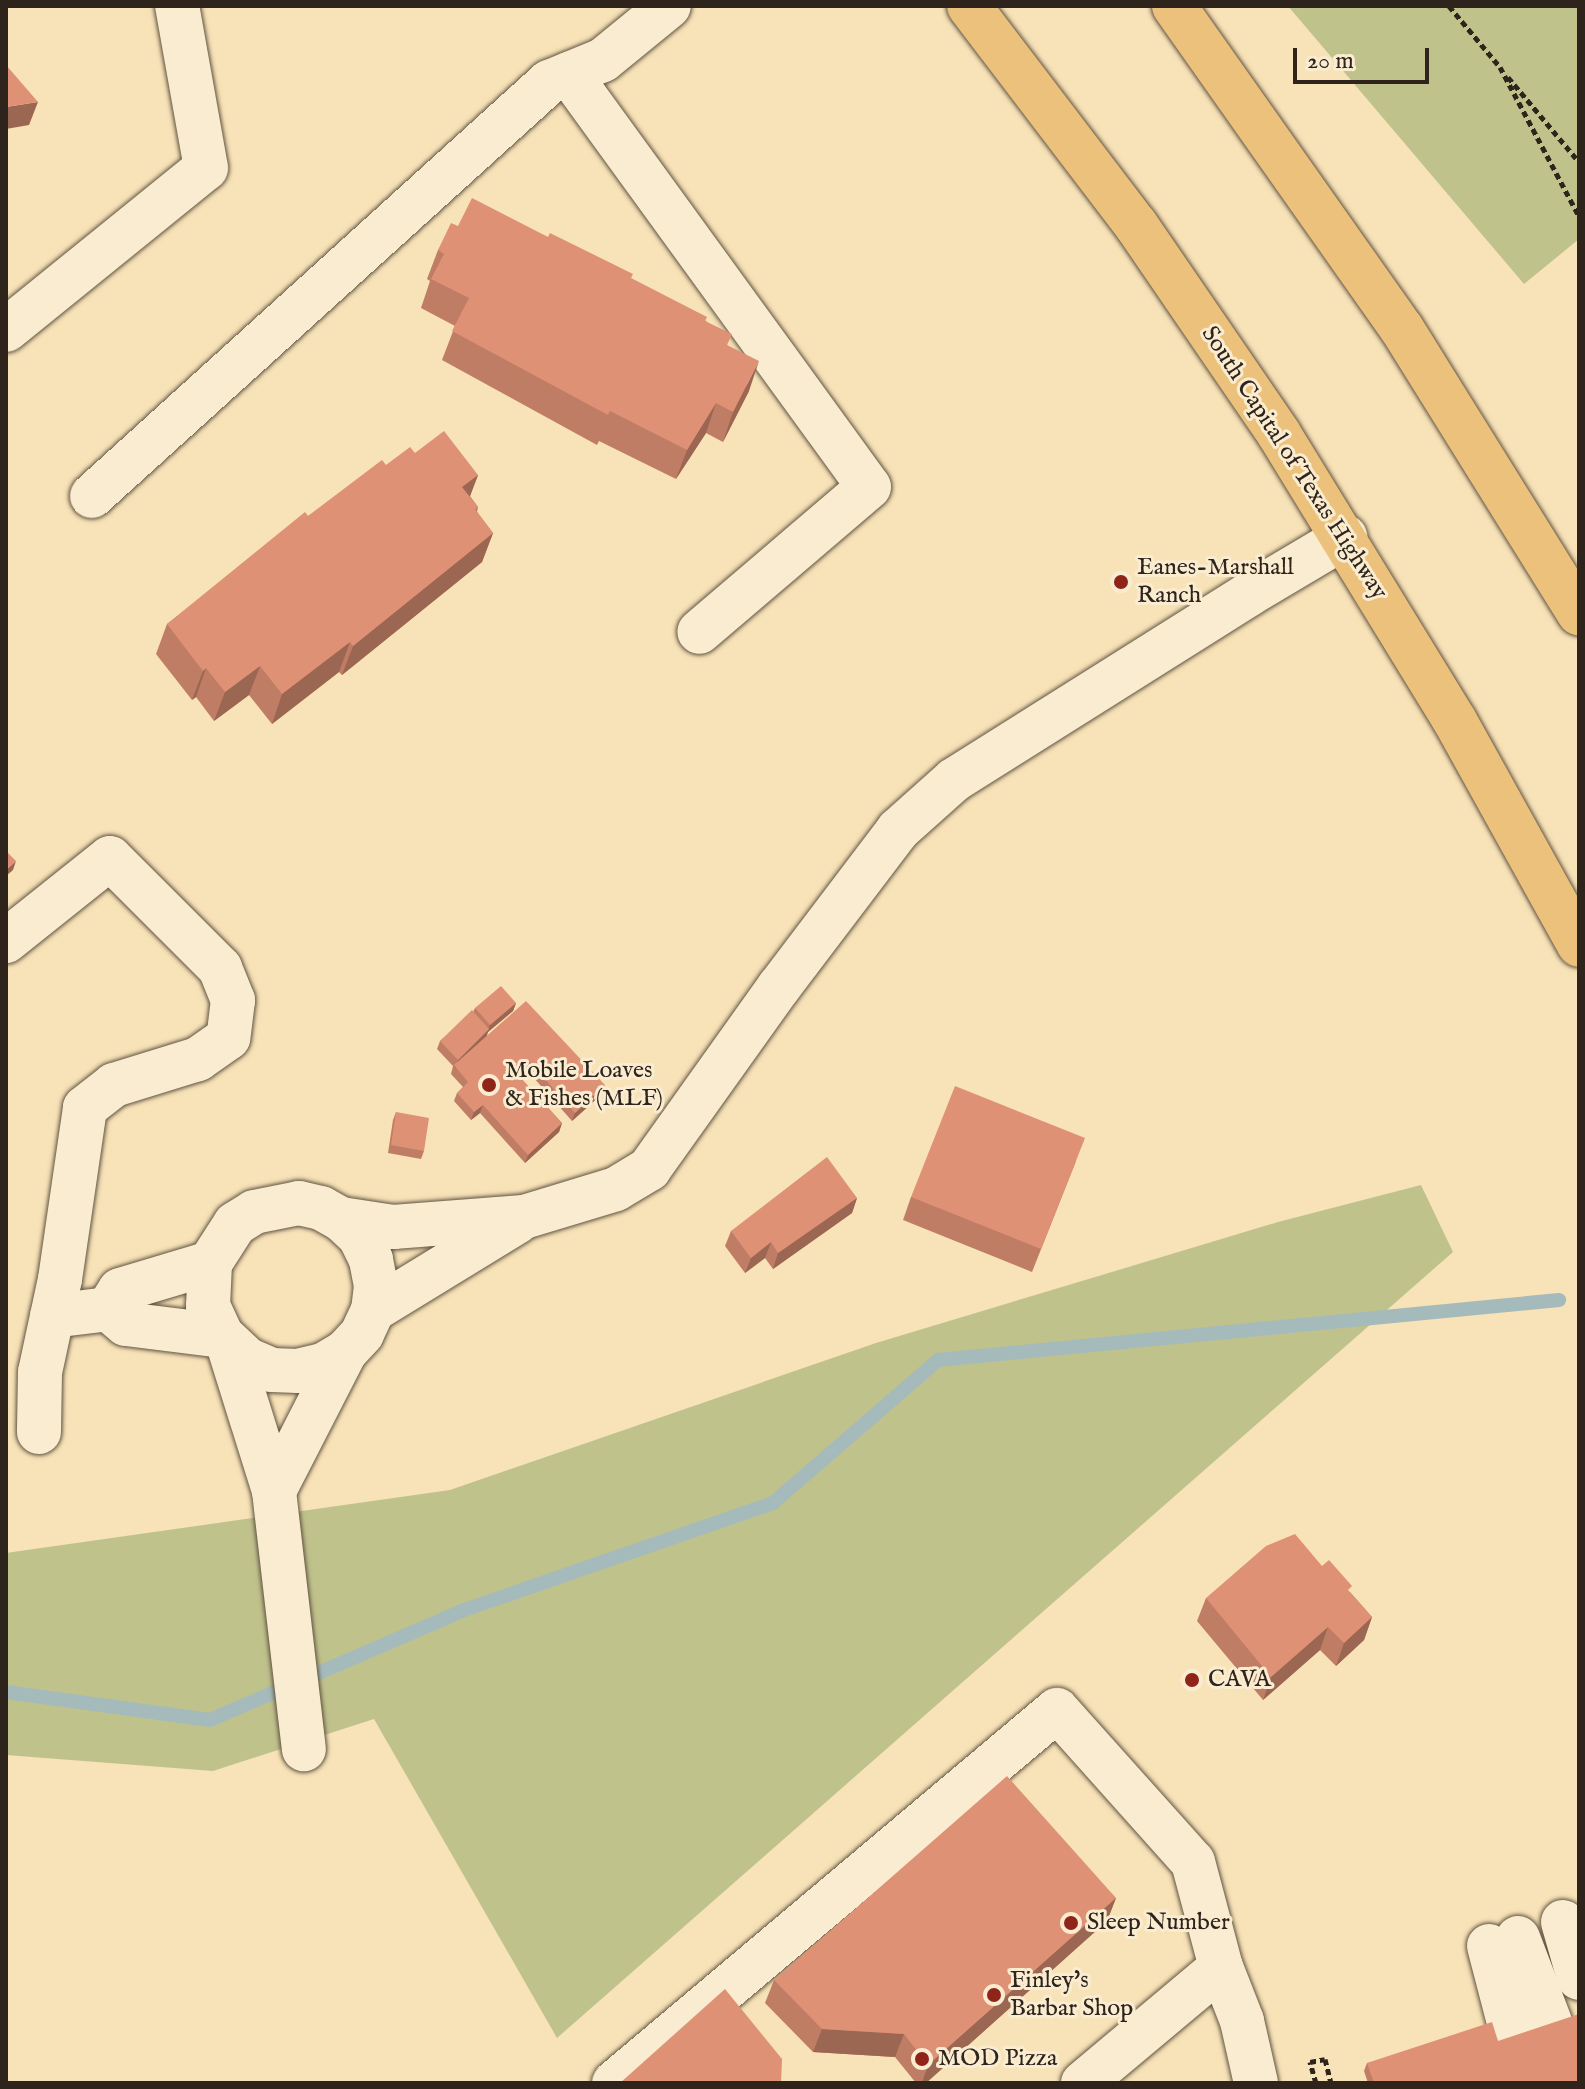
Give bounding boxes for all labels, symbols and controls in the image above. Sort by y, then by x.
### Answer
scale bar [1297,32,1433,82]
text: 20 m [1307,46,1354,77]
street label: South Capital of Texas Highway [1195,321,1393,605]
place label: Eanes-Marshall Ranch [1137,554,1294,610]
marker: Eanes-Marshall Ranch [1112,573,1130,591]
place label: Mobile Loaves & Fishes (MLF) [505,1057,663,1113]
marker: Mobile Loaves & Fishes (MLF) [480,1076,498,1094]
place label: CAVA [1208,1666,1271,1694]
marker: CAVA [1183,1671,1201,1689]
place label: Sleep Number [1087,1909,1230,1937]
marker: Sleep Number [1062,1914,1080,1932]
place label: Finley's Barbar Shop [1010,1967,1133,2023]
marker: Finley's Barbar Shop [985,1986,1003,2004]
place label: MOD Pizza [938,2045,1057,2073]
marker: MOD Pizza [913,2050,931,2068]

